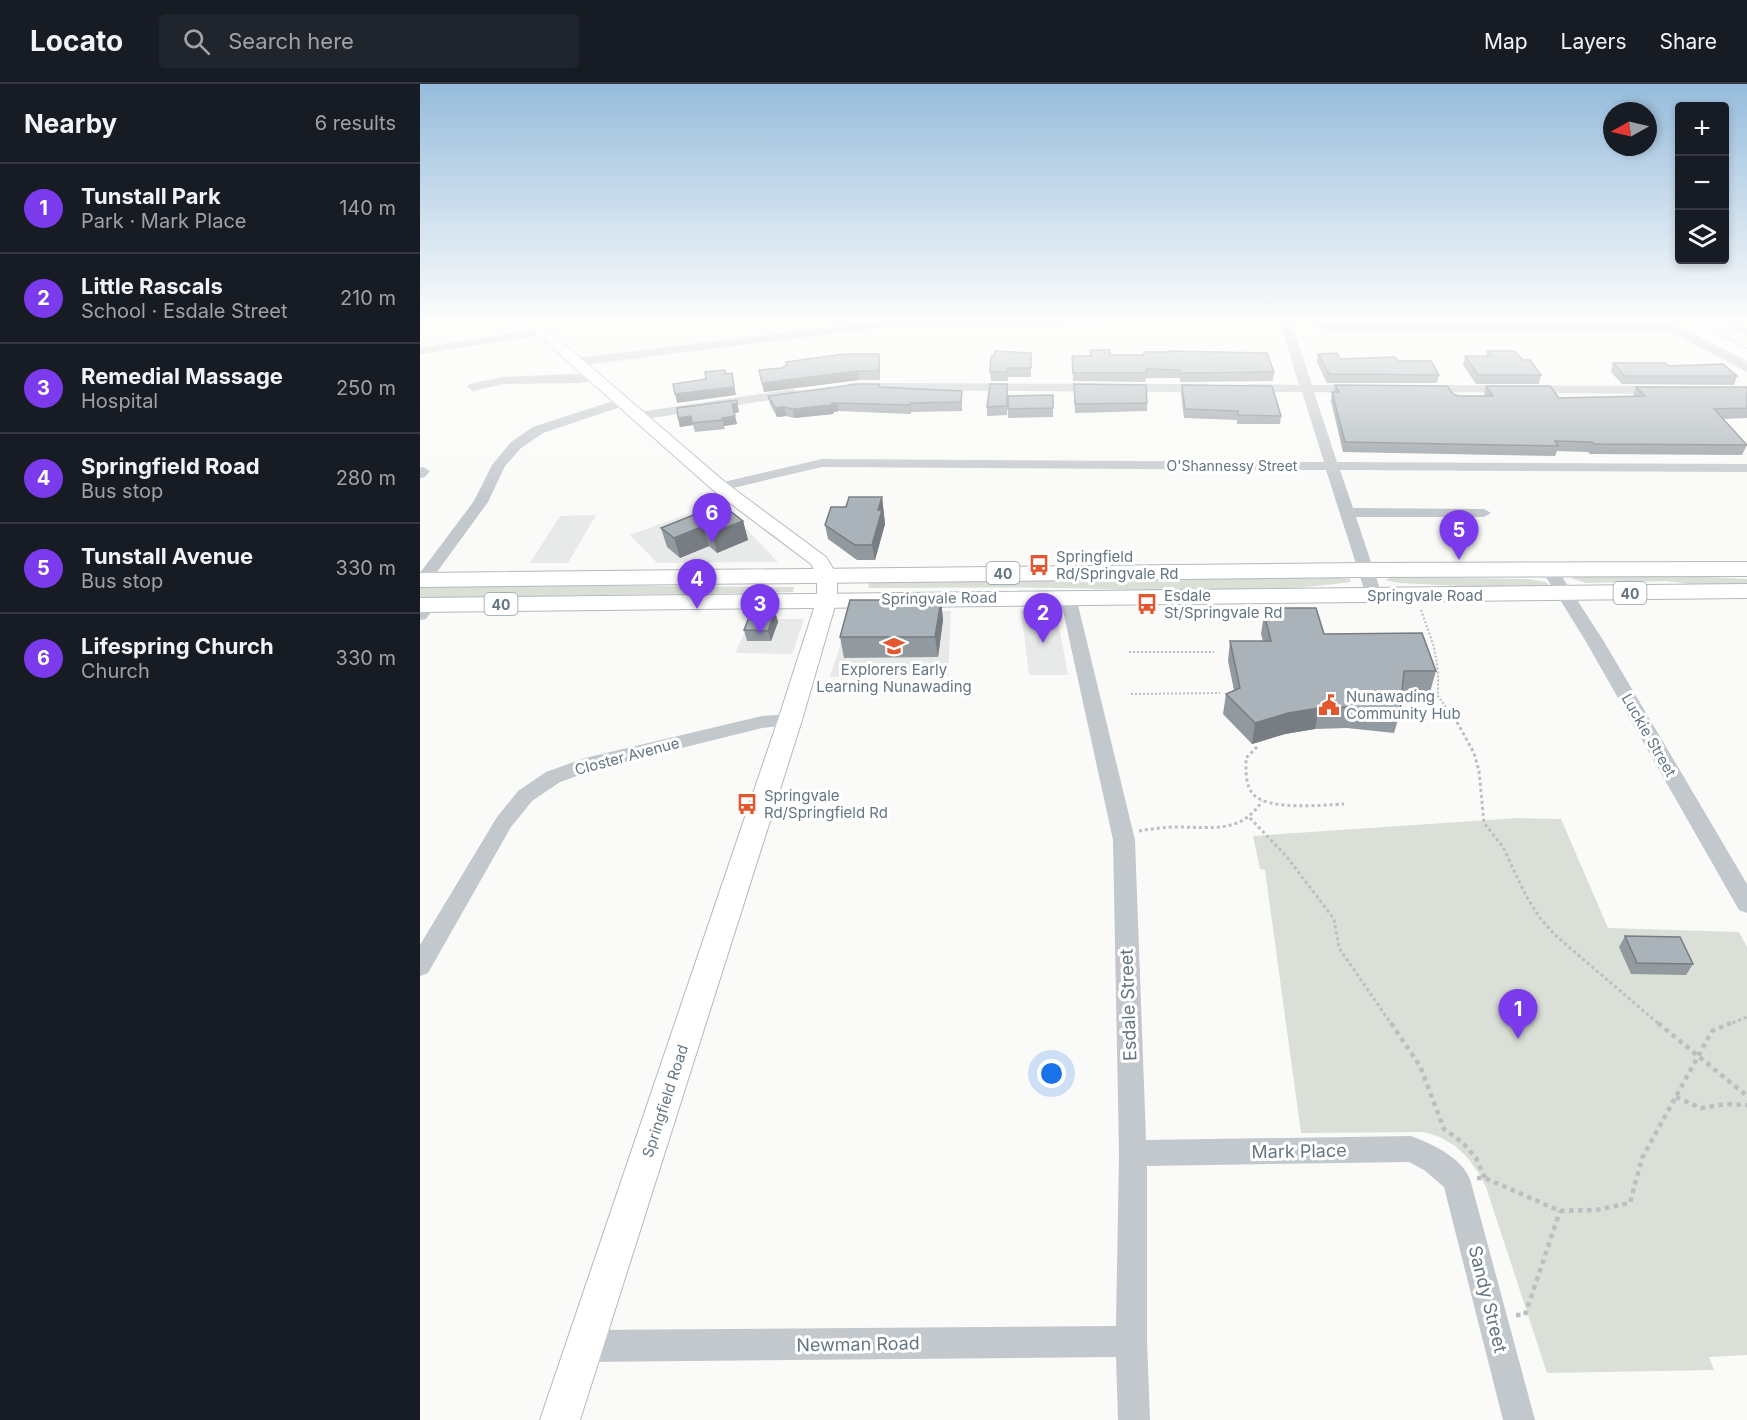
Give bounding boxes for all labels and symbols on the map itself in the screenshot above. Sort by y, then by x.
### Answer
north arrow [1603,102,1657,156]
street label: O'Shannessy Street [1167,457,1298,474]
pin: 6 [692,494,732,543]
pin: 5 [1440,510,1478,560]
place label: Springfield Rd/Springvale Rd [1056,547,1178,583]
bus stop icon: Springfield Rd/Springvale Rd [1027,553,1051,577]
pin: 4 [678,560,716,609]
road number: 40 [986,562,1020,584]
road number: 40 [1614,582,1646,604]
pin: 3 [740,584,780,634]
place label: Esdale St/Springvale Rd [1164,586,1282,622]
street label: Springvale Road [1367,586,1483,605]
street label: Springvale Road [881,587,997,609]
bus stop icon: Esdale St/Springvale Rd [1135,592,1159,616]
road number: 40 [484,593,518,615]
pin: 2 [1024,594,1062,643]
school or university icon: Explorers Early Learning Nunawading [882,634,906,658]
place label: Explorers Early Learning Nunawading [816,660,972,696]
place label: Nunawading Community Hub [1346,687,1461,723]
street label: Luckie Street [1618,690,1681,780]
public building icon: Nunawading Community Hub [1317,693,1341,717]
street label: Closter Avenue [573,733,681,779]
place label: Springvale Rd/Springfield Rd [764,786,888,822]
bus stop icon: Springvale Rd/Springfield Rd [735,792,759,816]
street label: Esdale Street [1116,948,1140,1061]
pin: 1 [1498,990,1538,1039]
street label: Springfield Road [638,1042,692,1160]
your location [1037,1059,1066,1088]
street label: Mark Place [1251,1140,1347,1162]
street label: Sandy Street [1465,1243,1511,1355]
street label: Newman Road [796,1332,920,1356]

